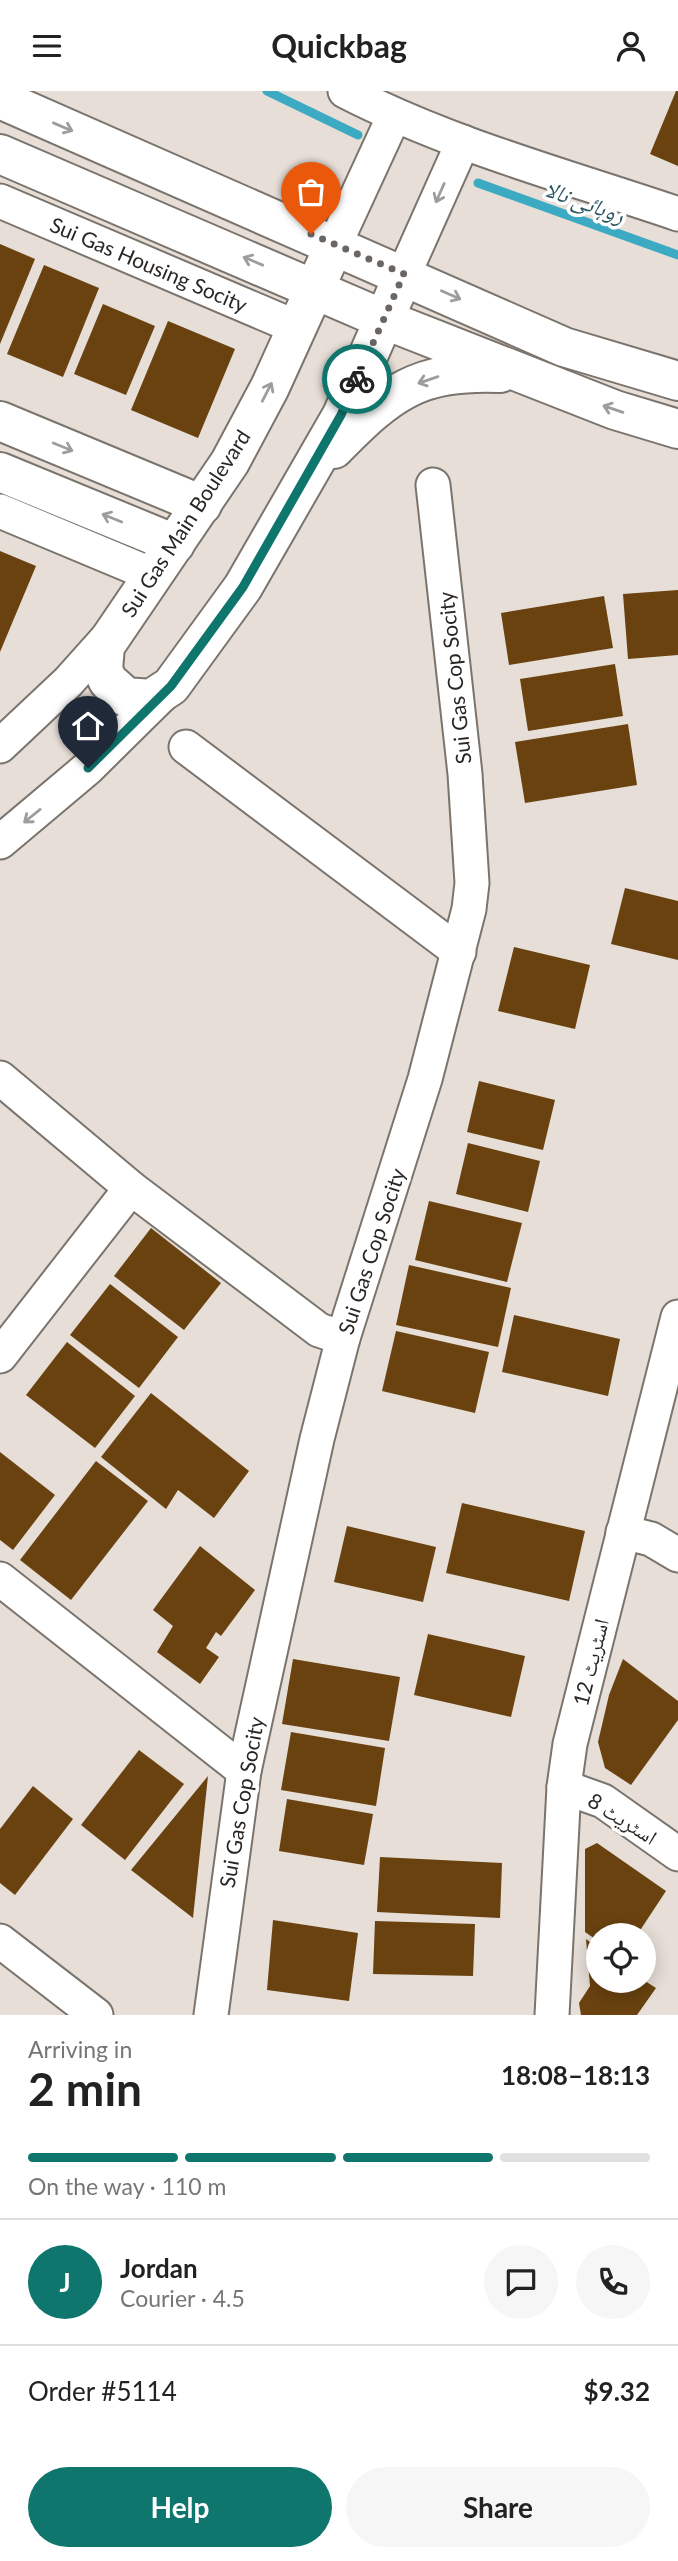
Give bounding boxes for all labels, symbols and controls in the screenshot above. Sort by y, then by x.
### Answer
text: Quickbag [271,26,407,65]
icon: menu [28,27,66,65]
icon: person [612,27,650,65]
one-way arrow [51,121,73,134]
pin [281,162,341,234]
icon: bag [292,173,330,211]
water label: روہائی نالا [541,174,629,229]
one-way arrow [433,182,446,204]
street label: Sui Gas Housing Socity [47,211,251,317]
one-way arrow [243,254,265,267]
one-way arrow [440,289,461,302]
courier [322,344,392,414]
icon: bike [338,360,376,398]
one-way arrow [417,375,439,387]
one-way arrow [261,382,274,403]
one-way arrow [602,402,624,414]
street label: Sui Gas Main Boulevard [115,425,255,621]
one-way arrow [52,441,73,454]
one-way arrow [102,511,124,524]
street label: Sui Gas Cop Socity [433,590,475,765]
pin [58,696,118,768]
icon: home [69,707,107,745]
one-way arrow [23,809,41,824]
street label: Sui Gas Cop Socity [332,1165,410,1337]
street label: اسٹریٹ 12 [567,1616,613,1708]
street label: Sui Gas Cop Socity [214,1714,268,1889]
street label: اسٹریٹ 8 [584,1787,662,1849]
map controls [586,1923,656,1993]
button: locate [586,1923,656,1993]
text: Arriving in [28,2035,132,2063]
text: 18:08–18:13 [501,2059,650,2091]
text: 2 min [28,2061,142,2116]
text: On the way · 110 m [28,2172,227,2200]
button: chat [484,2245,558,2319]
button: phone [576,2245,650,2319]
text: Jordan [120,2252,198,2284]
text: J [59,2266,71,2298]
text: Courier · 4.5 [120,2284,245,2312]
text: Order #5114 [28,2375,177,2407]
text: $9.32 [584,2375,650,2407]
button: Help [28,2467,332,2547]
button: Share [346,2467,650,2547]

